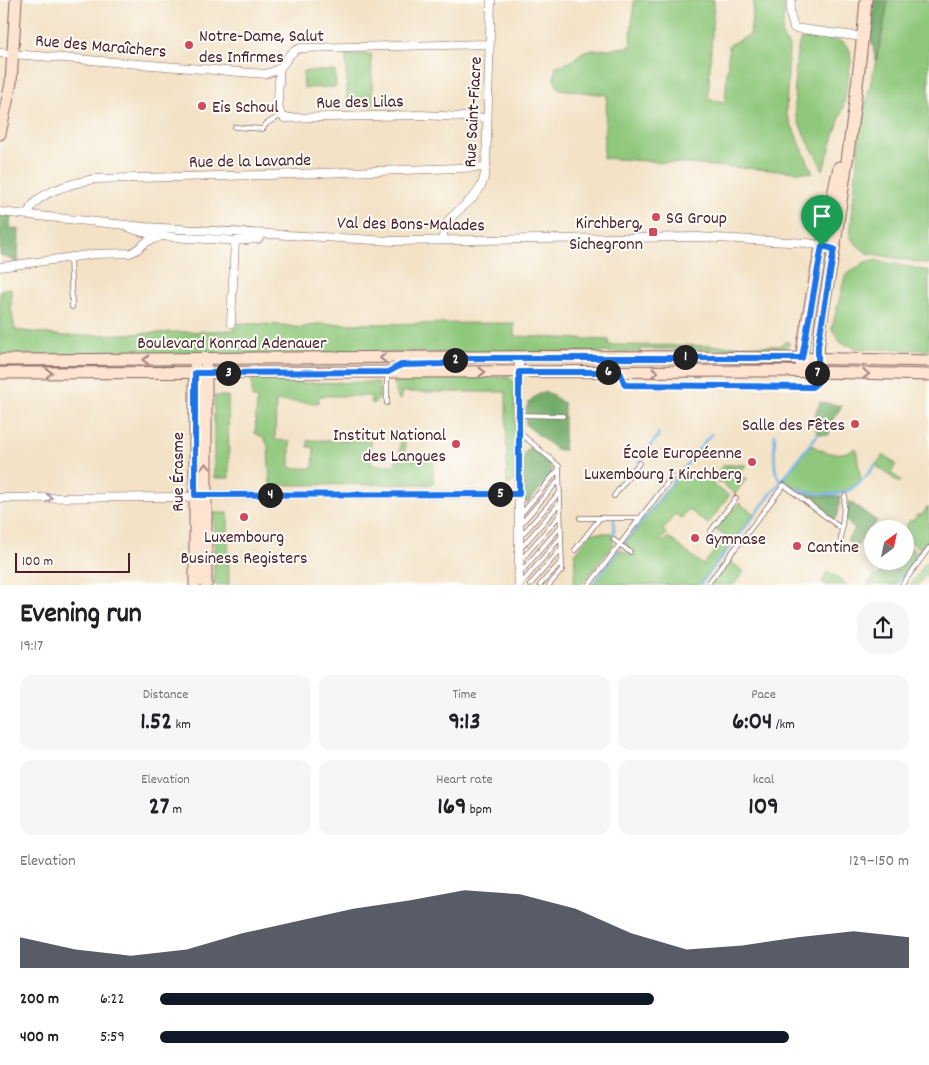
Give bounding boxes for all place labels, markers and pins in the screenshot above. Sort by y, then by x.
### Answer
place label: Notre-Dame, Salut des Infirmes [199,25,324,71]
marker: Notre-Dame, Salut des Infirmes [183,39,195,51]
place label: Eis Schoul [212,96,279,121]
marker: Eis Schoul [196,100,208,112]
pin [801,195,843,246]
place label: SG Group [666,207,727,232]
marker: SG Group [650,211,662,223]
place label: Kirchberg, Sichegronn [569,212,643,258]
marker: Kirchberg, Sichegronn [647,226,659,238]
pin: 1 [672,344,698,370]
pin: 2 [442,348,468,372]
pin: 3 [216,360,240,386]
pin: 6 [596,360,620,384]
pin: 7 [804,360,830,386]
place label: Salle des Fêtes [742,414,845,439]
marker: Salle des Fêtes [849,418,861,430]
place label: Institut National des Langues [333,424,447,470]
marker: Institut National des Langues [450,438,462,450]
place label: École Européenne Luxembourg I Kirchberg [584,442,742,488]
marker: École Européenne Luxembourg I Kirchberg [746,456,758,468]
pin: 4 [258,482,282,508]
pin: 5 [488,482,512,506]
marker: Luxembourg Business Registers [238,511,250,523]
place label: Luxembourg Business Registers [181,526,307,572]
place label: Gymnase [705,528,766,553]
marker: Gymnase [689,532,701,544]
place label: Cantine [807,536,859,561]
marker: Cantine [791,540,803,552]

